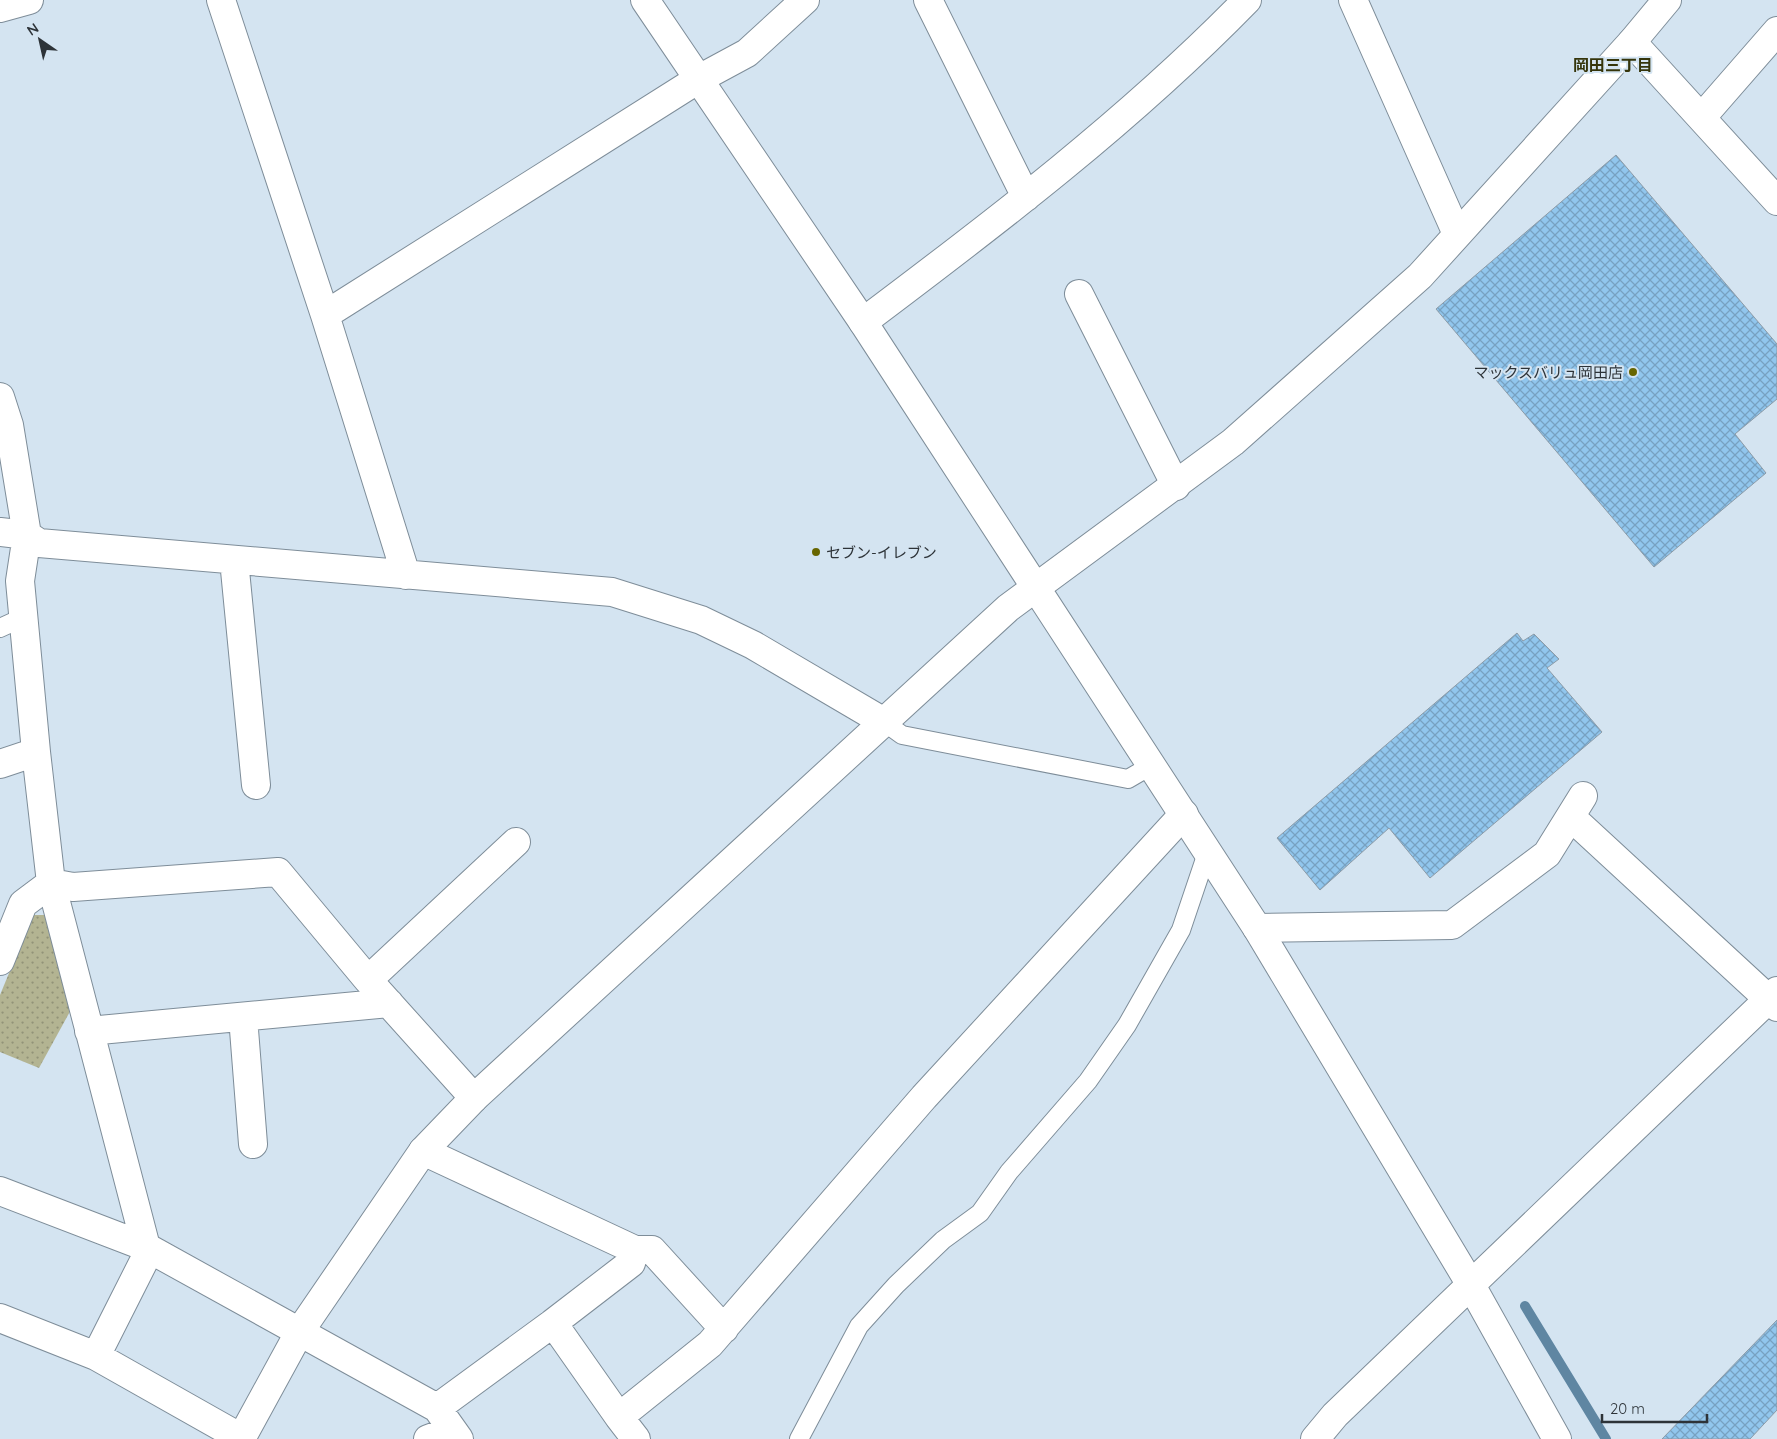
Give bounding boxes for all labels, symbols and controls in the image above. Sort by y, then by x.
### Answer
north arrow [15,15,65,65]
text: N [23,19,42,40]
district label: 岡田三丁目 [1573,55,1653,75]
place label: マックスバリュ岡田店 [1473,363,1623,382]
marker: マックスバリュ岡田店 [1627,366,1639,378]
place label: セブン-イレブン [826,543,937,562]
marker: セブン-イレブン [810,546,822,558]
scale bar [1602,1392,1707,1424]
text: 20 m [1610,1399,1645,1418]

